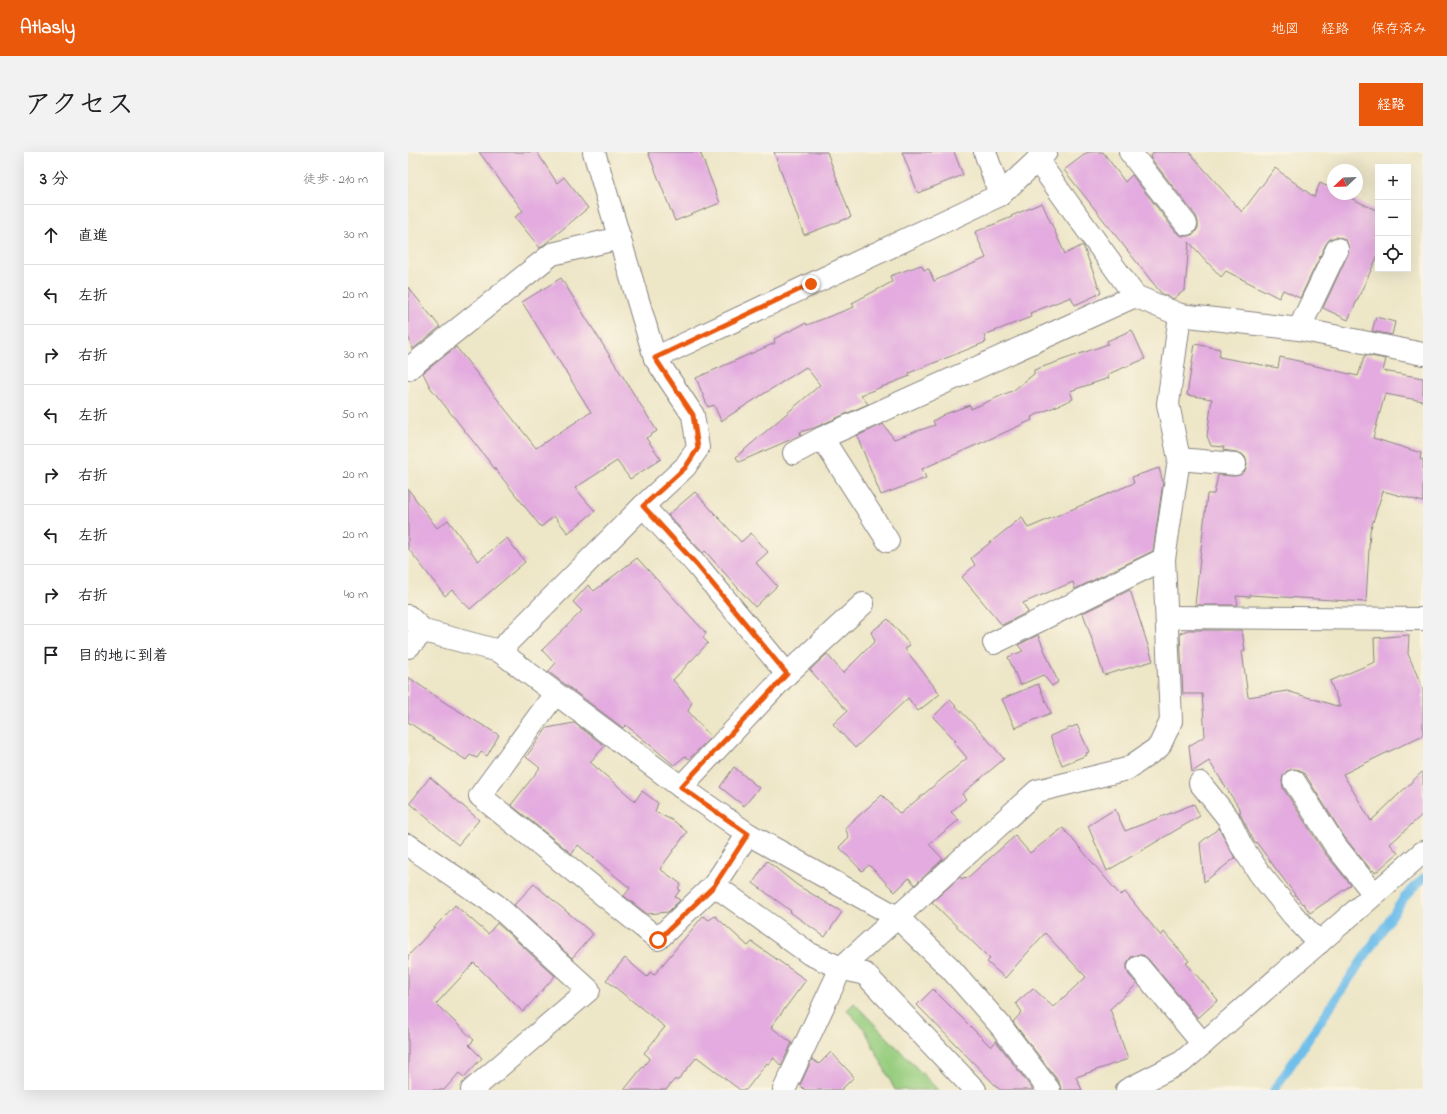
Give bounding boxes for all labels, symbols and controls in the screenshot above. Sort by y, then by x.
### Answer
text: Atlasly [20,15,75,42]
text: 地図 [1271,19,1299,40]
text: 経路 [1321,19,1349,40]
text: 保存済み [1371,19,1427,40]
button: 経路 [1359,83,1423,126]
text: アクセス [24,86,134,127]
north arrow [1327,164,1363,200]
map controls [1375,164,1411,272]
button: + [1375,164,1411,200]
text: 3 分 [40,167,68,192]
text: 徒歩 · 210 m [303,170,368,189]
button: − [1375,200,1411,236]
icon: ahead [40,224,62,246]
text: 直進 [78,225,108,247]
text: 30 m [344,225,368,244]
button: locate [1375,236,1411,272]
route end [802,275,820,293]
icon: left [40,284,62,306]
text: 左折 [78,285,108,307]
text: 20 m [343,285,368,304]
icon: right [40,344,62,366]
text: 右折 [78,345,108,367]
text: 30 m [344,345,368,364]
icon: left [40,404,62,426]
text: 左折 [78,405,108,427]
text: 50 m [342,405,368,424]
icon: right [40,464,62,486]
text: 右折 [78,465,108,487]
text: 20 m [343,465,368,484]
icon: left [40,524,62,546]
text: 左折 [78,525,108,547]
text: 20 m [343,525,368,544]
icon: right [40,584,62,606]
text: 右折 [78,585,108,607]
text: 40 m [344,585,368,604]
icon: arrive [40,644,62,666]
text: 目的地に到着 [78,645,168,667]
route start [649,931,667,949]

